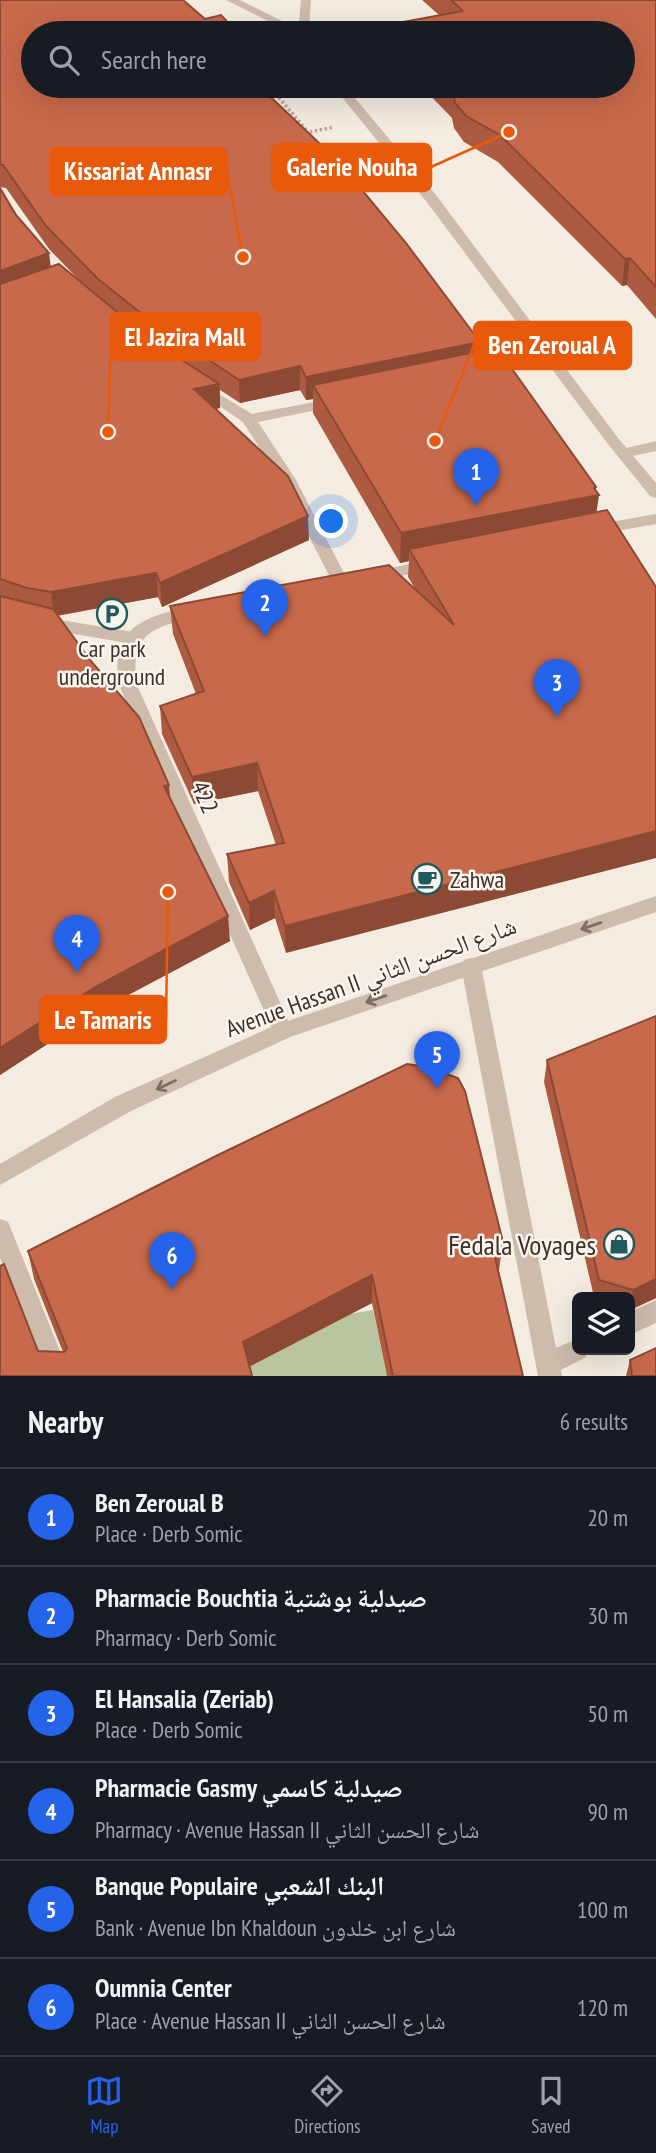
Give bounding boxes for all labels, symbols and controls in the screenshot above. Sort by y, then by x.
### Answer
search box [21,21,635,98]
icon: search [45,41,83,79]
text: Search here [101,43,207,76]
callout: Galerie Nouha [272,144,431,191]
callout: Kissariat Annasr [50,148,227,195]
text: Galerie Nouha [287,150,417,183]
text: Kissariat Annasr [64,154,213,187]
callout: El Jazira Mall [111,313,260,360]
text: El Jazira Mall [124,320,246,353]
callout: Ben Zeroual A [474,322,631,369]
text: Ben Zeroual A [488,328,617,361]
pin: 1 [453,448,499,506]
your location [314,504,348,538]
pin: 2 [242,579,288,637]
parking icon: Car park underground [95,597,129,631]
place label: Car park underground [59,633,165,692]
pin: 3 [534,659,580,717]
street label: 422 [184,776,226,818]
cafe icon: Zahwa [410,862,444,896]
place label: Zahwa [450,864,504,895]
street label: Avenue Hassan II شارع الحسن الثاني [221,910,522,1048]
pin: 4 [54,915,100,973]
one-way arrow [581,921,603,933]
one-way arrow [365,993,387,1006]
callout: Le Tamaris [40,996,166,1043]
text: Le Tamaris [54,1003,152,1036]
pin: 5 [414,1031,460,1089]
one-way arrow [155,1079,177,1092]
place label: Fedala Voyages [448,1226,596,1263]
shop icon: Fedala Voyages [602,1227,636,1261]
pin: 6 [149,1232,195,1290]
map controls [572,1292,635,1355]
button: layers [572,1292,635,1355]
text: Nearby [28,1402,103,1441]
text: 6 results [560,1407,628,1436]
text: Ben Zeroual B [95,1486,224,1519]
text: 1 [46,1503,57,1532]
text: 20 m [587,1503,628,1532]
text: Place · Derb Somic [95,1519,243,1548]
text: Pharmacie Bouchtia صيدلية بوشتية [95,1581,427,1614]
text: 2 [46,1601,57,1630]
text: 30 m [587,1601,628,1630]
text: Pharmacy · Derb Somic [95,1623,276,1652]
text: El Hansalia (Zeriab) [95,1682,274,1715]
text: 3 [46,1699,57,1728]
text: 50 m [587,1699,628,1728]
text: Place · Derb Somic [95,1715,243,1744]
text: Pharmacie Gasmy صيدلية كاسمي [95,1771,403,1804]
text: 4 [46,1797,57,1826]
text: 90 m [587,1797,628,1826]
text: Pharmacy · Avenue Hassan II شارع الحسن الثاني [95,1815,479,1844]
text: Banque Populaire البنك الشعبي [95,1869,384,1902]
text: 5 [46,1895,57,1924]
text: 100 m [577,1895,628,1924]
text: Bank · Avenue Ibn Khaldoun شارع ابن خلدون [95,1913,456,1942]
text: Oumnia Center [95,1971,232,2004]
text: 6 [46,1993,57,2022]
text: 120 m [577,1993,628,2022]
text: Place · Avenue Hassan II شارع الحسن الثاني [95,2006,446,2035]
tab: Map [85,2072,123,2138]
tab: Directions [294,2072,360,2138]
tab: Saved [531,2072,571,2138]

